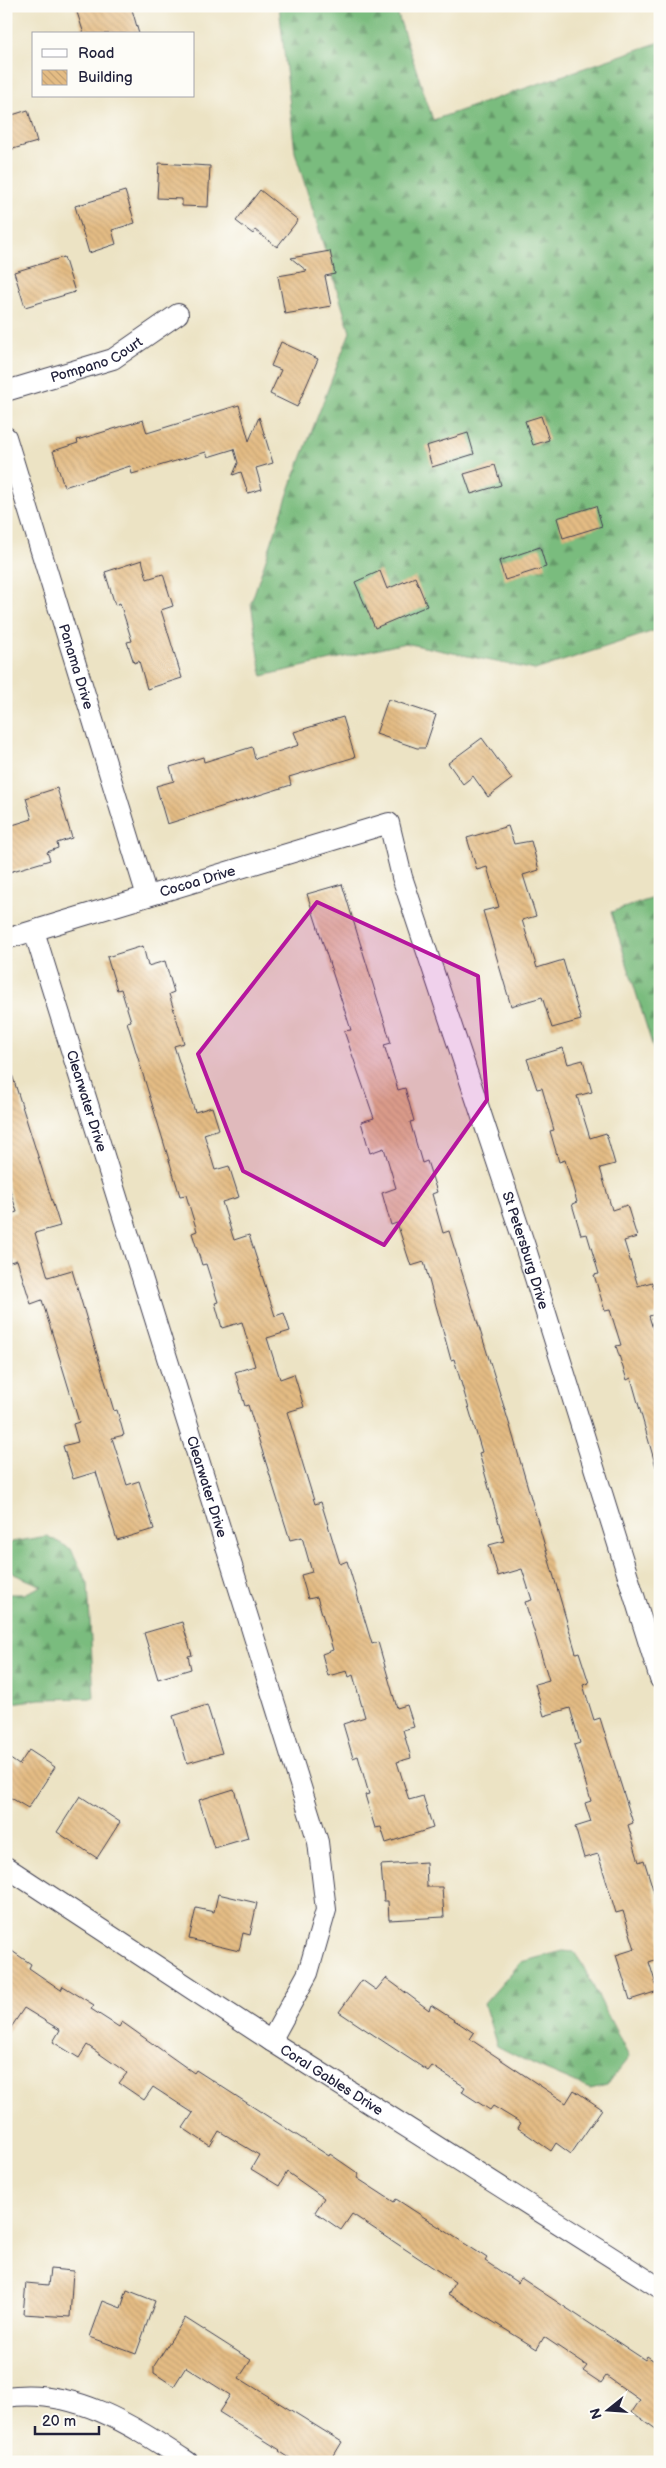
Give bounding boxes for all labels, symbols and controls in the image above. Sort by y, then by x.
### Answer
legend [32,32,195,98]
text: Road [78,44,114,63]
text: Building [78,68,133,87]
street label: Pompano Court [48,332,146,386]
street label: Panama Drive [55,622,98,711]
street label: Cocoa Drive [158,862,237,900]
street label: Clearwater Drive [63,1048,111,1154]
street label: St Petersburg Drive [499,1189,553,1311]
street label: Clearwater Drive [183,1434,231,1540]
street label: Coral Gables Drive [277,2041,387,2119]
north arrow [584,2386,634,2436]
scale bar [35,2403,99,2435]
text: N [586,2406,606,2421]
text: 20 m [42,2412,76,2431]

